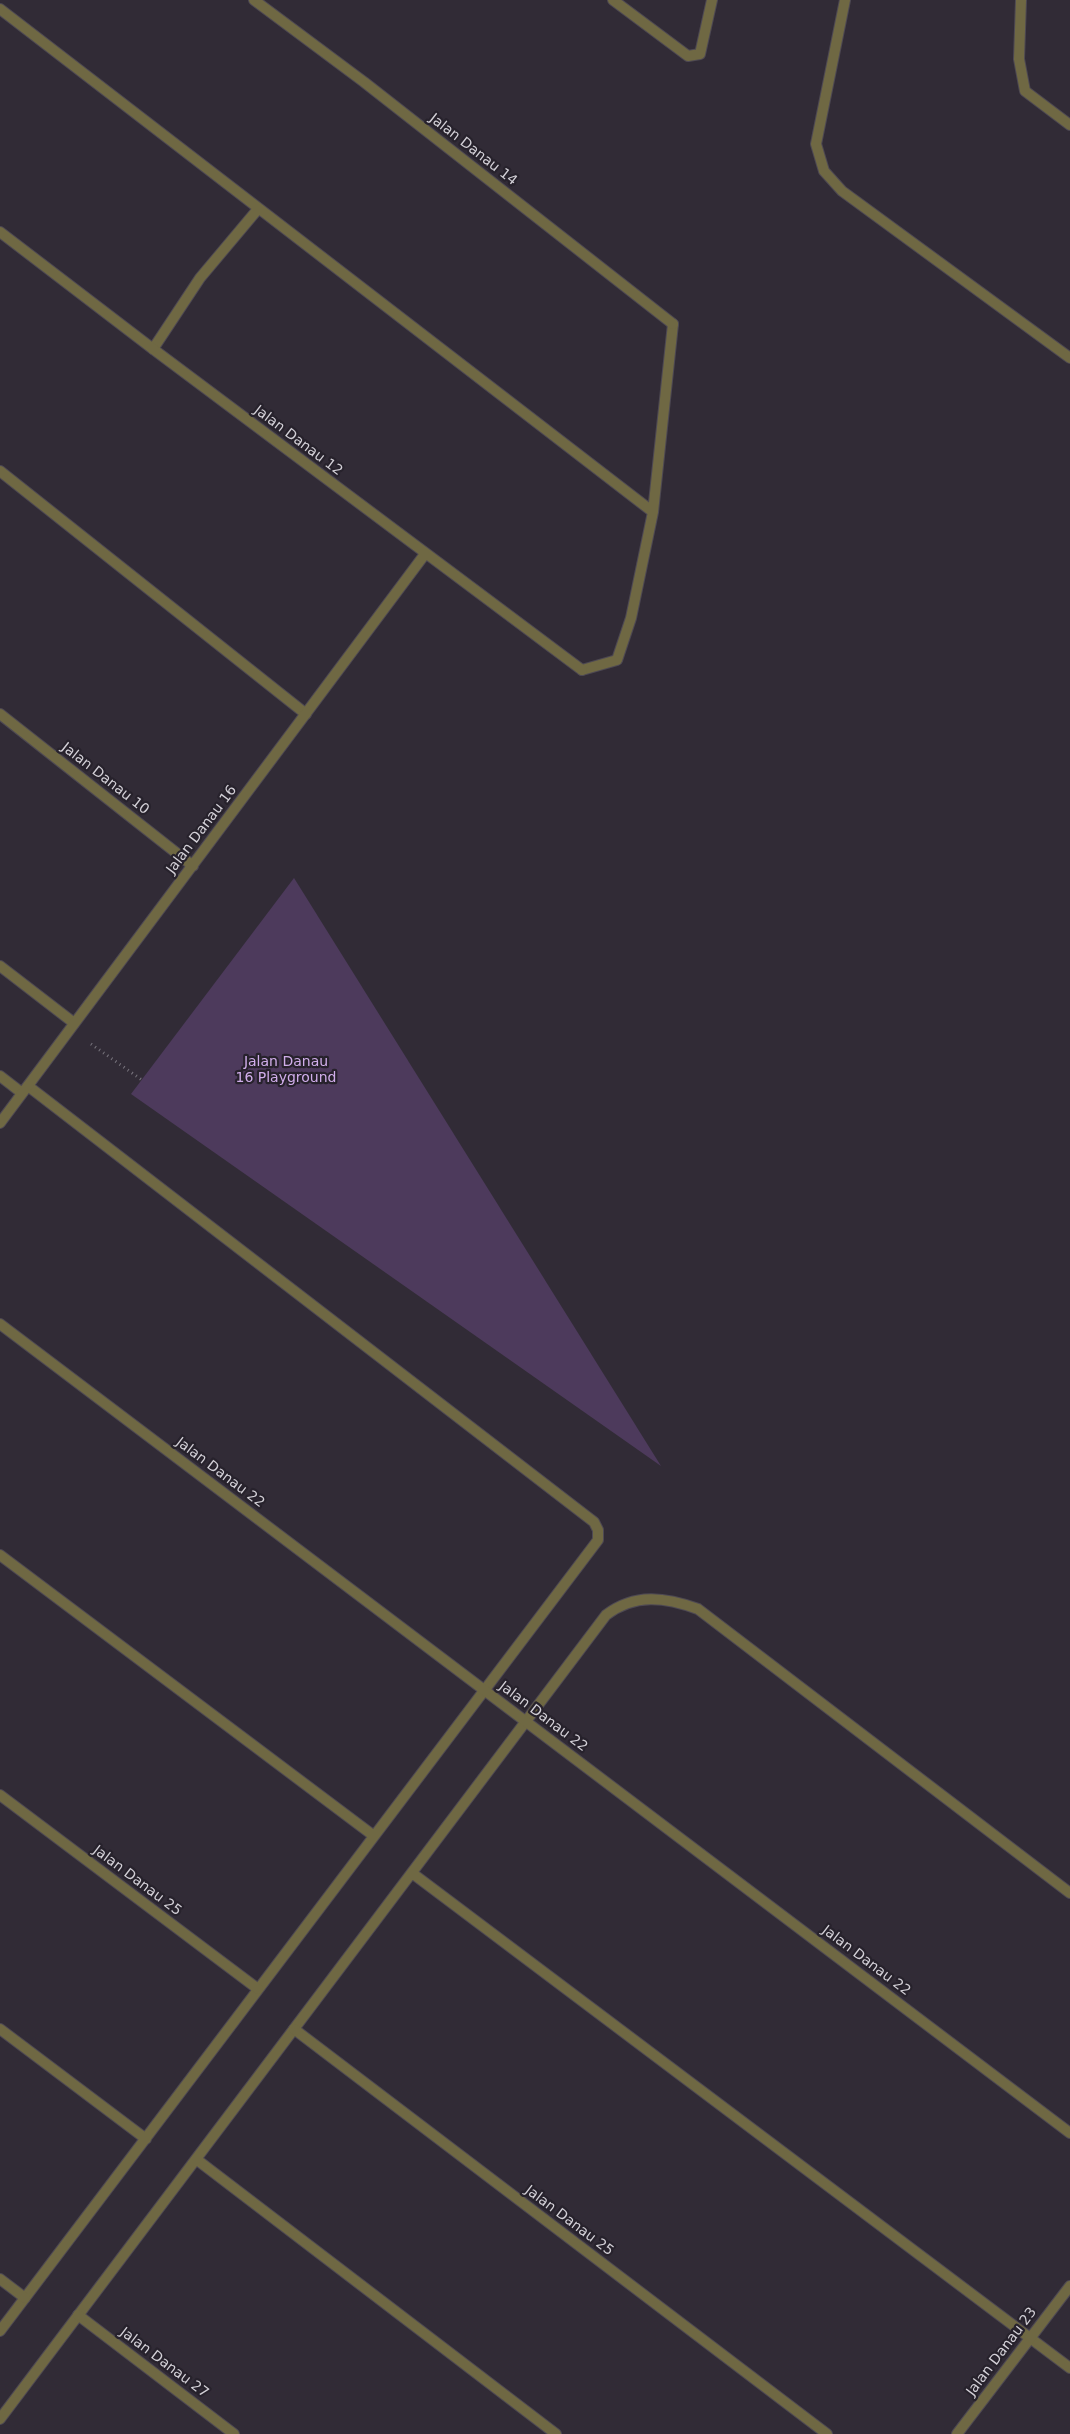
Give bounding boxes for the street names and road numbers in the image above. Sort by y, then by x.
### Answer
street label: Jalan Danau 14 [426,111,520,189]
street label: Jalan Danau 12 [250,402,346,480]
street label: Jalan Danau 10 [58,740,152,818]
street label: Jalan Danau 16 [163,782,241,878]
street label: Jalan Danau 22 [172,1434,268,1512]
street label: Jalan Danau 22 [495,1678,591,1756]
street label: Jalan Danau 25 [89,1842,185,1920]
street label: Jalan Danau 22 [818,1922,914,2000]
street label: Jalan Danau 25 [521,2182,617,2260]
street label: Jalan Danau 23 [963,2304,1041,2400]
street label: Jalan Danau 27 [116,2324,212,2402]

